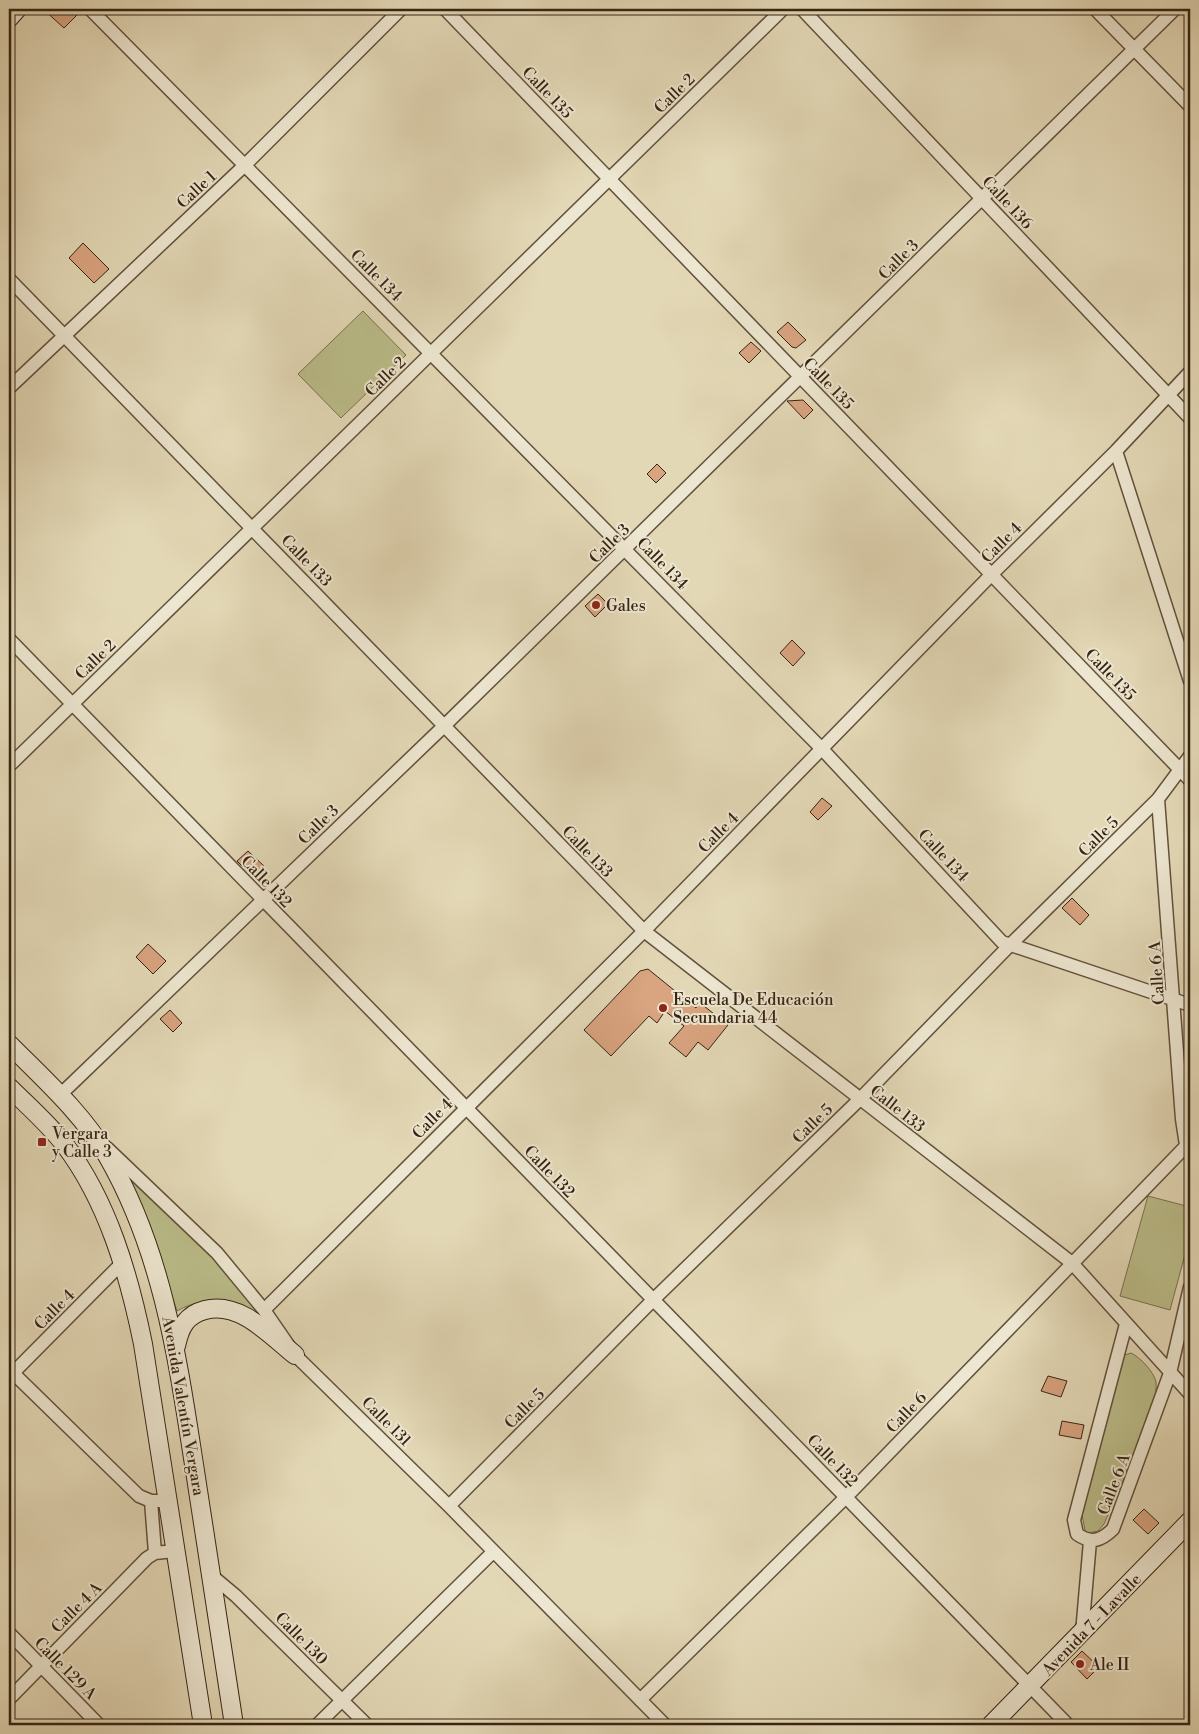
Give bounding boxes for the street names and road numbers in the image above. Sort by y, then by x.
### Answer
street label: Calle 135 [518,63,577,123]
street label: Calle 2 [650,69,699,118]
street label: Calle 1 [173,166,221,213]
street label: Calle 136 [978,172,1037,234]
street label: Calle 3 [874,235,923,284]
street label: Calle 134 [346,245,407,306]
street label: Calle 2 [361,352,410,401]
street label: Calle 135 [799,354,858,414]
street label: Calle 4 [977,518,1027,567]
street label: Calle 3 [585,519,634,568]
street label: Calle 133 [277,531,336,591]
street label: Calle 134 [632,533,693,595]
street label: Calle 2 [71,635,120,684]
street label: Calle 135 [1081,645,1140,705]
street label: Calle 3 [294,800,343,849]
street label: Calle 4 [694,808,744,857]
street label: Calle 5 [1074,812,1123,861]
street label: Calle 133 [558,822,617,882]
street label: Calle 134 [914,825,973,887]
street label: Calle 132 [237,851,296,912]
street label: Calle 6 A [1145,939,1169,1006]
street label: Calle 133 [866,1081,929,1137]
street label: Calle 4 [408,1094,458,1143]
street label: Calle 5 [788,1099,837,1148]
street label: Calle 132 [520,1141,579,1202]
street label: Calle 4 [30,1285,80,1334]
street label: Avenida Valentín Vergara [157,1314,209,1498]
street label: Calle 5 [500,1384,549,1433]
street label: Calle 6 [882,1388,931,1437]
street label: Calle 131 [357,1393,415,1451]
street label: Calle 132 [803,1430,862,1491]
street label: Calle 6 A [1093,1450,1135,1518]
street label: Avenida 7 - Lavalle [1037,1569,1146,1681]
street label: Calle 4 A [47,1577,107,1637]
street label: Calle 130 [271,1608,332,1669]
street label: Calle 129 A [30,1633,101,1705]

